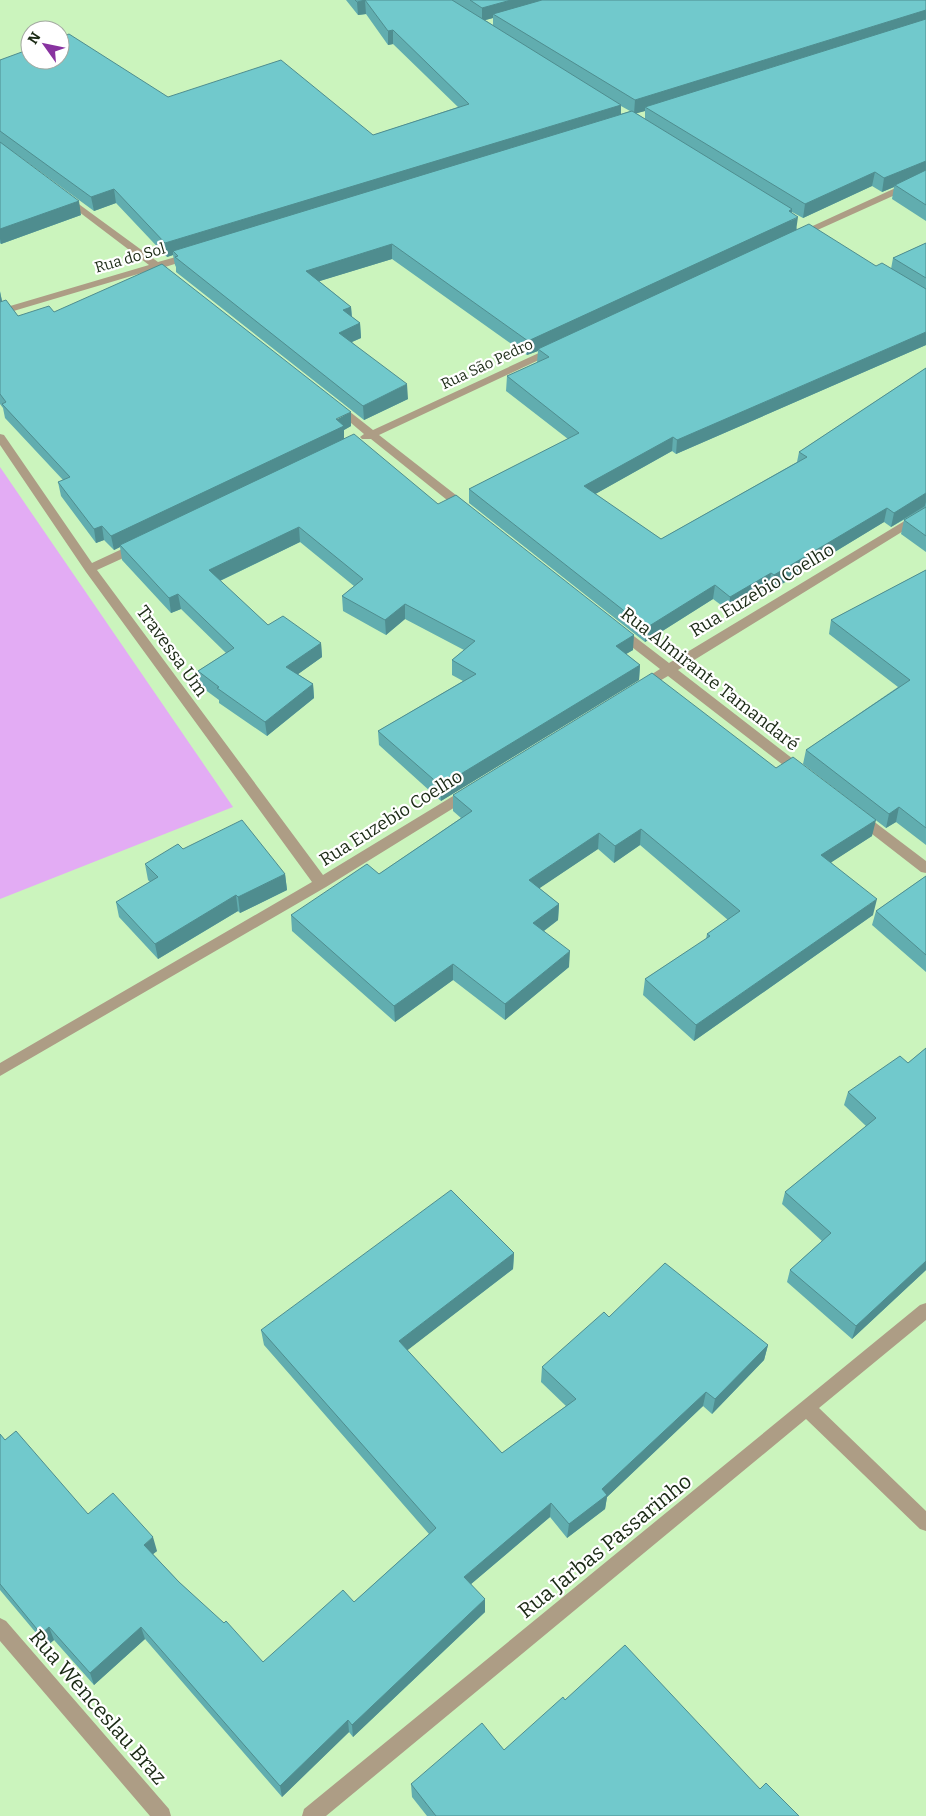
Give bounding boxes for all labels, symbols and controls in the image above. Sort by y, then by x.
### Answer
north arrow [20,20,70,70]
text: N [24,29,45,47]
street label: Rua do Sol [93,239,167,277]
street label: Rua São Pedro [438,335,536,393]
street label: Rua Euzebio Coelho [686,538,838,642]
street label: Travessa Um [132,601,212,701]
street label: Rua Almirante Tamandaré [616,603,804,755]
street label: Rua Euzebio Coelho [315,765,467,871]
street label: Rua Jarbas Passarinho [513,1468,697,1624]
street label: Rua Wenceslau Braz [24,1624,172,1790]

